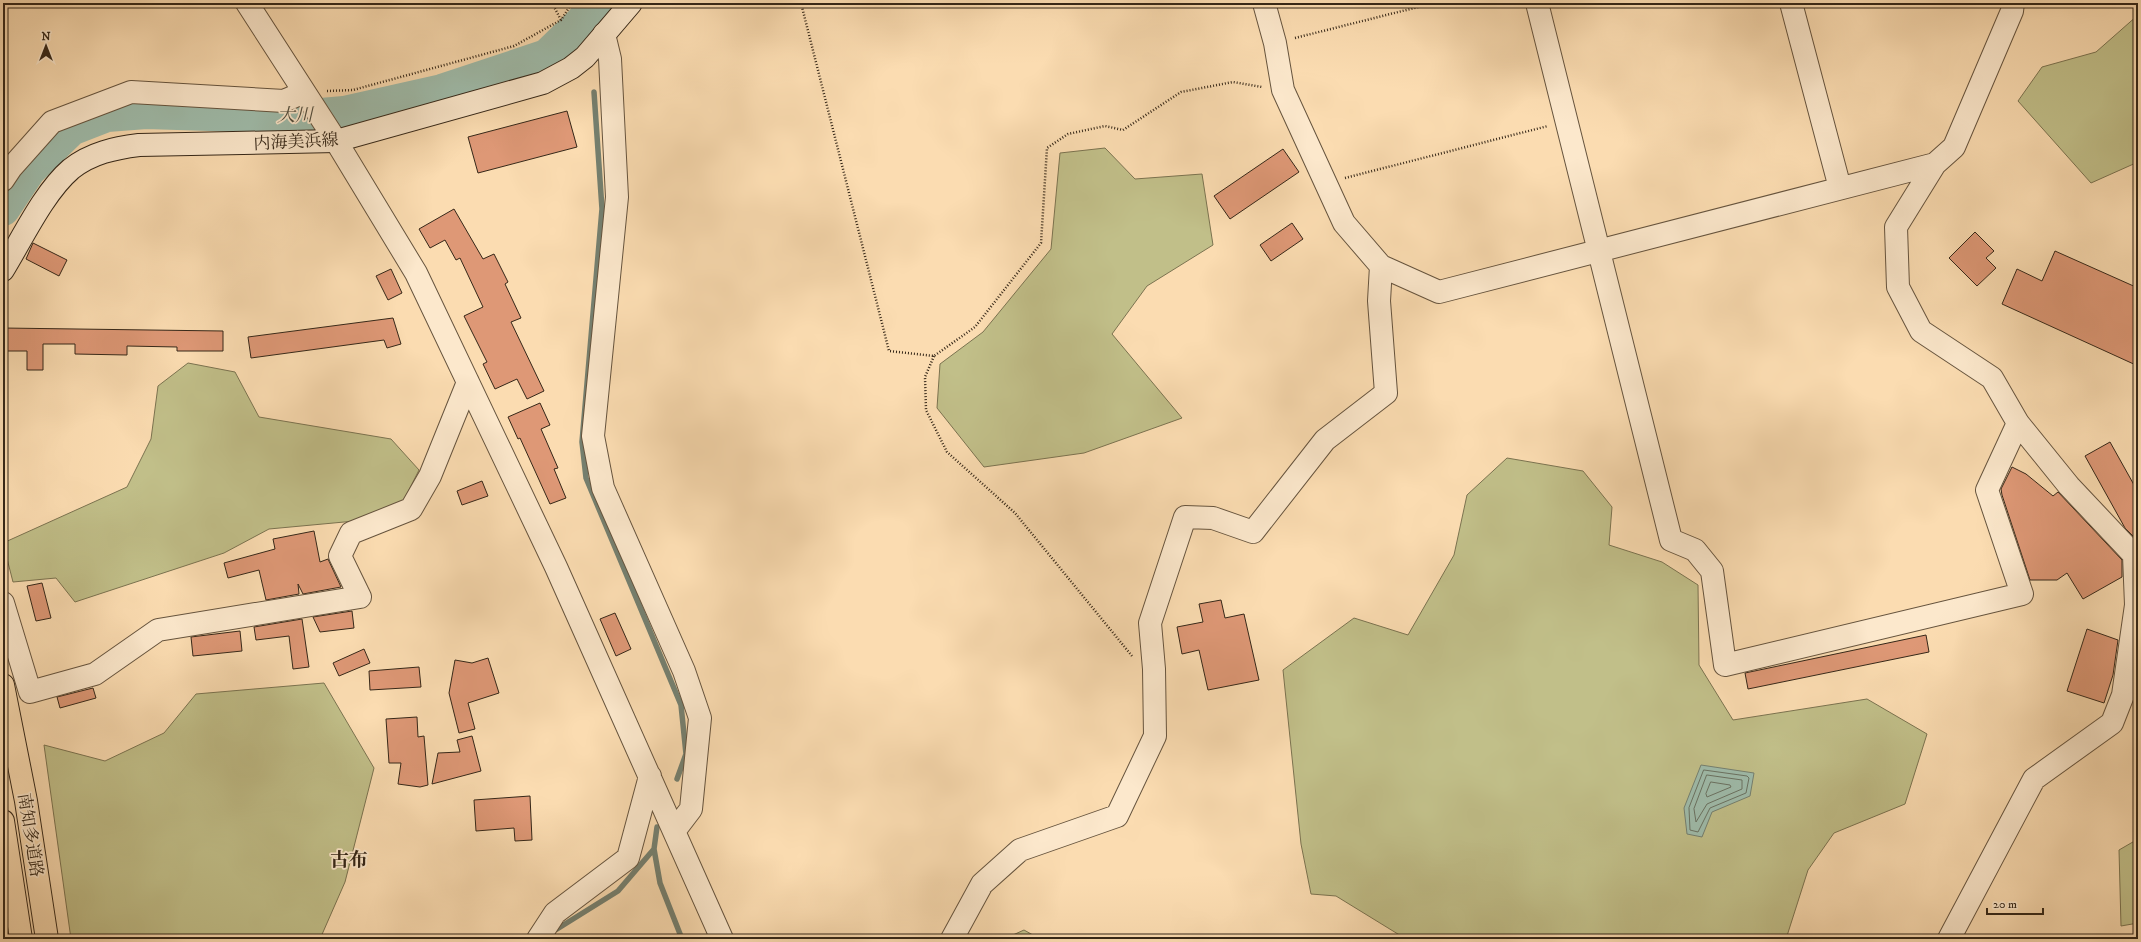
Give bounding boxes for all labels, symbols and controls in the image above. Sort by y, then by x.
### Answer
north arrow [26,26,66,66]
text: N [41,30,51,44]
water label: 大川 [277,105,315,127]
street label: 内海美浜線 [253,129,339,155]
street label: 南知多道路 [12,791,48,879]
district label: 古布 [330,849,368,872]
scale bar [1987,890,2043,916]
text: 20 m [1993,897,2017,912]

